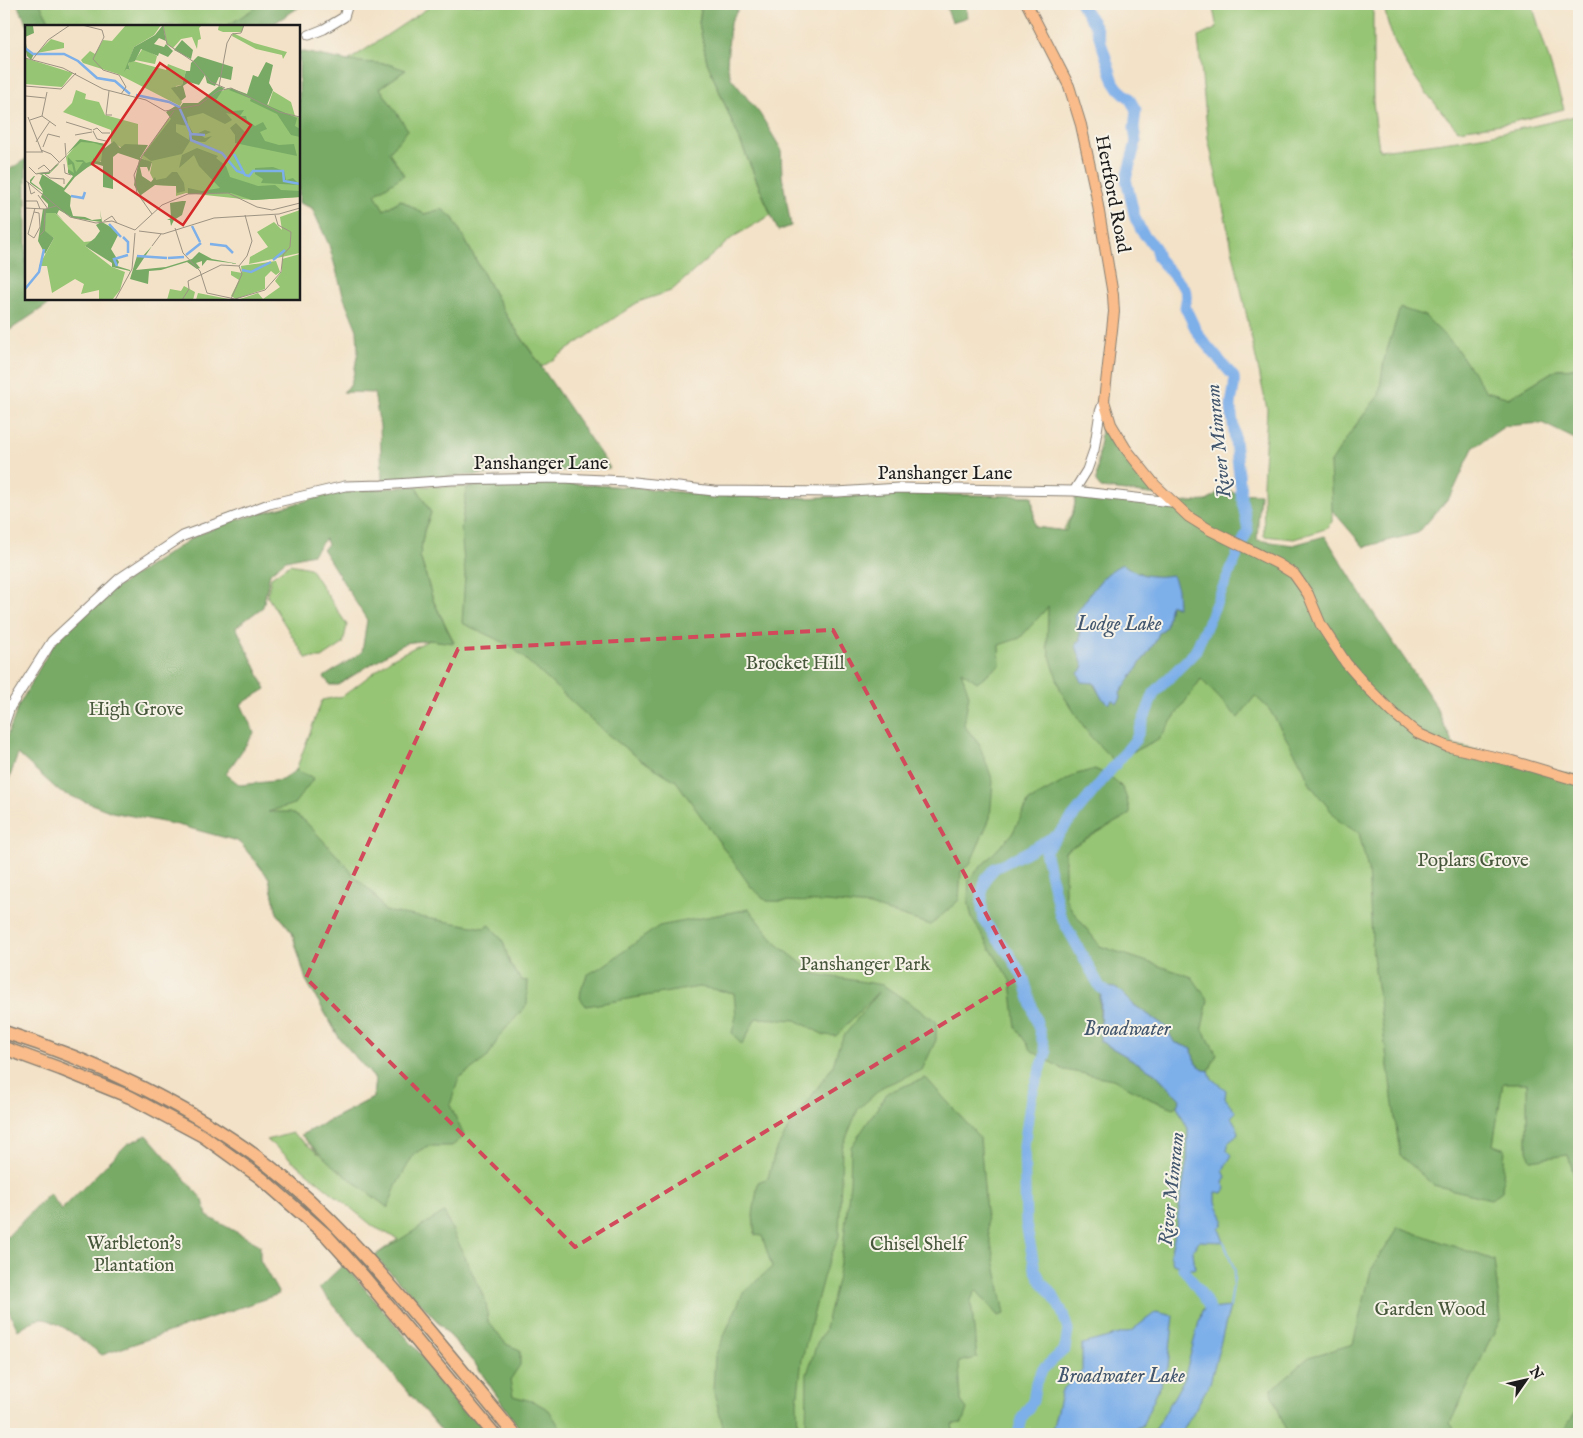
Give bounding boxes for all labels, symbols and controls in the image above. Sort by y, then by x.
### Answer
inset map [25,25,300,300]
street label: Hertford Road [1089,133,1135,256]
water label: River Mimram [1201,383,1237,499]
street label: Panshanger Lane [473,452,609,476]
street label: Panshanger Lane [877,462,1013,486]
water label: Lodge Lake [1076,612,1162,638]
park label: Brocket Hill [745,652,845,676]
park label: High Grove [88,698,184,722]
park label: Poplars Grove [1417,849,1529,873]
park label: Panshanger Park [800,953,931,977]
water label: Broadwater [1084,1017,1172,1042]
water label: River Mimram [1154,1131,1190,1247]
park label: Warbleton's Plantation [87,1232,181,1278]
park label: Chisel Shelf [870,1233,967,1257]
park label: Garden Wood [1374,1298,1486,1322]
north arrow [1500,1356,1550,1406]
text: N [1525,1362,1547,1383]
water label: Broadwater Lake [1057,1364,1185,1389]

